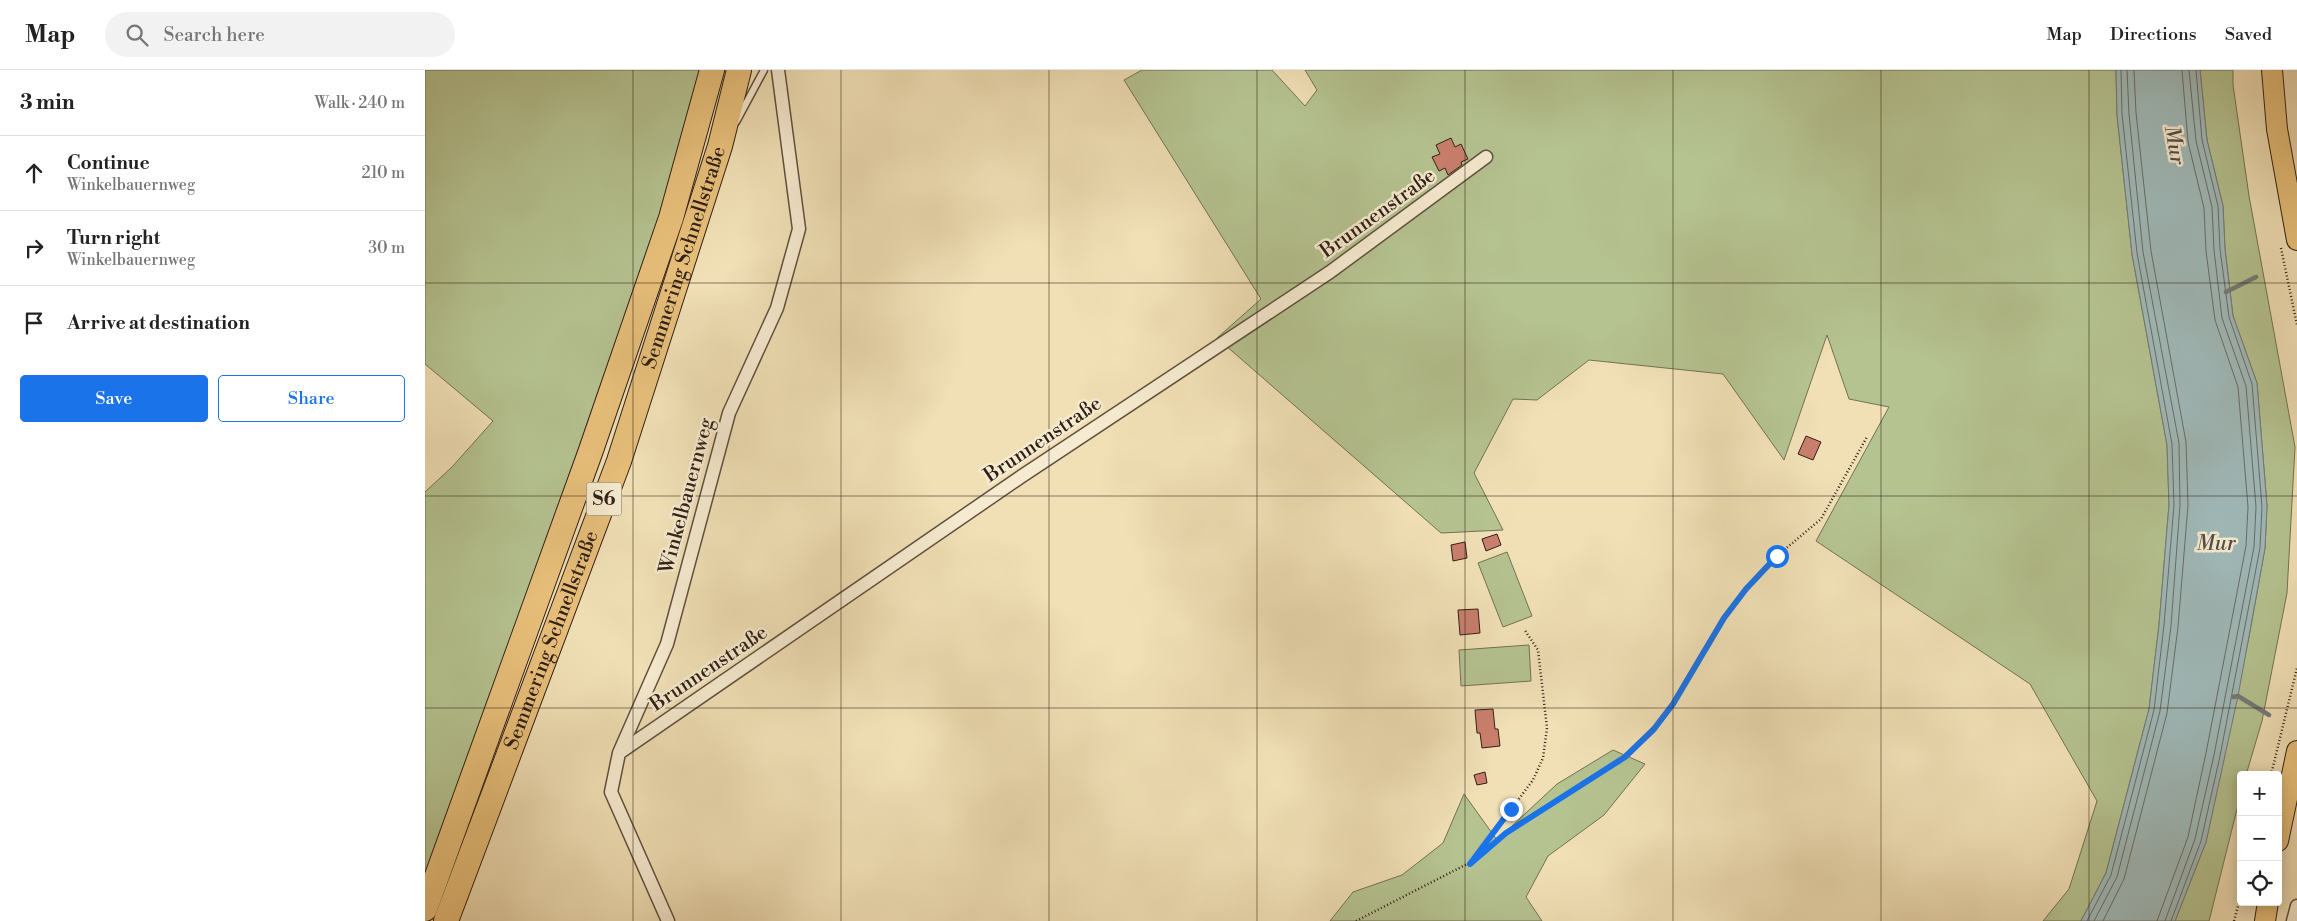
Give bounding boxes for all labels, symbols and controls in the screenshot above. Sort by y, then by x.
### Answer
search box [105,12,455,57]
text: Map [25,20,75,50]
icon: search [123,21,151,49]
text: Search here [163,23,265,47]
text: Map [2046,23,2082,46]
text: Directions [2110,23,2197,46]
text: Saved [2225,23,2272,46]
text: 3 min [20,90,75,116]
text: Walk · 240 m [314,93,405,113]
water label: Mur [2158,123,2190,168]
street label: Semmering Schnellstraße [637,143,732,372]
text: Continue [67,151,150,175]
icon: ahead [20,159,48,187]
text: 210 m [361,163,405,183]
street label: Brunnenstraße [1315,164,1441,265]
text: Winkelbauernweg [67,175,195,195]
text: Turn right [67,226,160,250]
icon: right [20,234,48,262]
text: 30 m [368,238,405,258]
text: Winkelbauernweg [67,250,195,270]
icon: arrive [20,309,48,337]
text: Arrive at destination [67,311,250,335]
button: Save [20,375,208,422]
button: Share [218,375,405,422]
street label: Brunnenstraße [979,391,1107,489]
street label: Winkelbauernweg [654,415,720,578]
road number: S6 [587,482,621,516]
street label: Semmering Schnellstraße [499,527,604,753]
water label: Mur [2196,531,2237,557]
route start [1766,545,1789,568]
street label: Brunnenstraße [645,620,773,718]
map controls [2237,771,2282,906]
button: + [2237,771,2282,816]
route end [1500,798,1523,821]
button: − [2237,816,2282,861]
button: locate [2237,861,2282,906]

